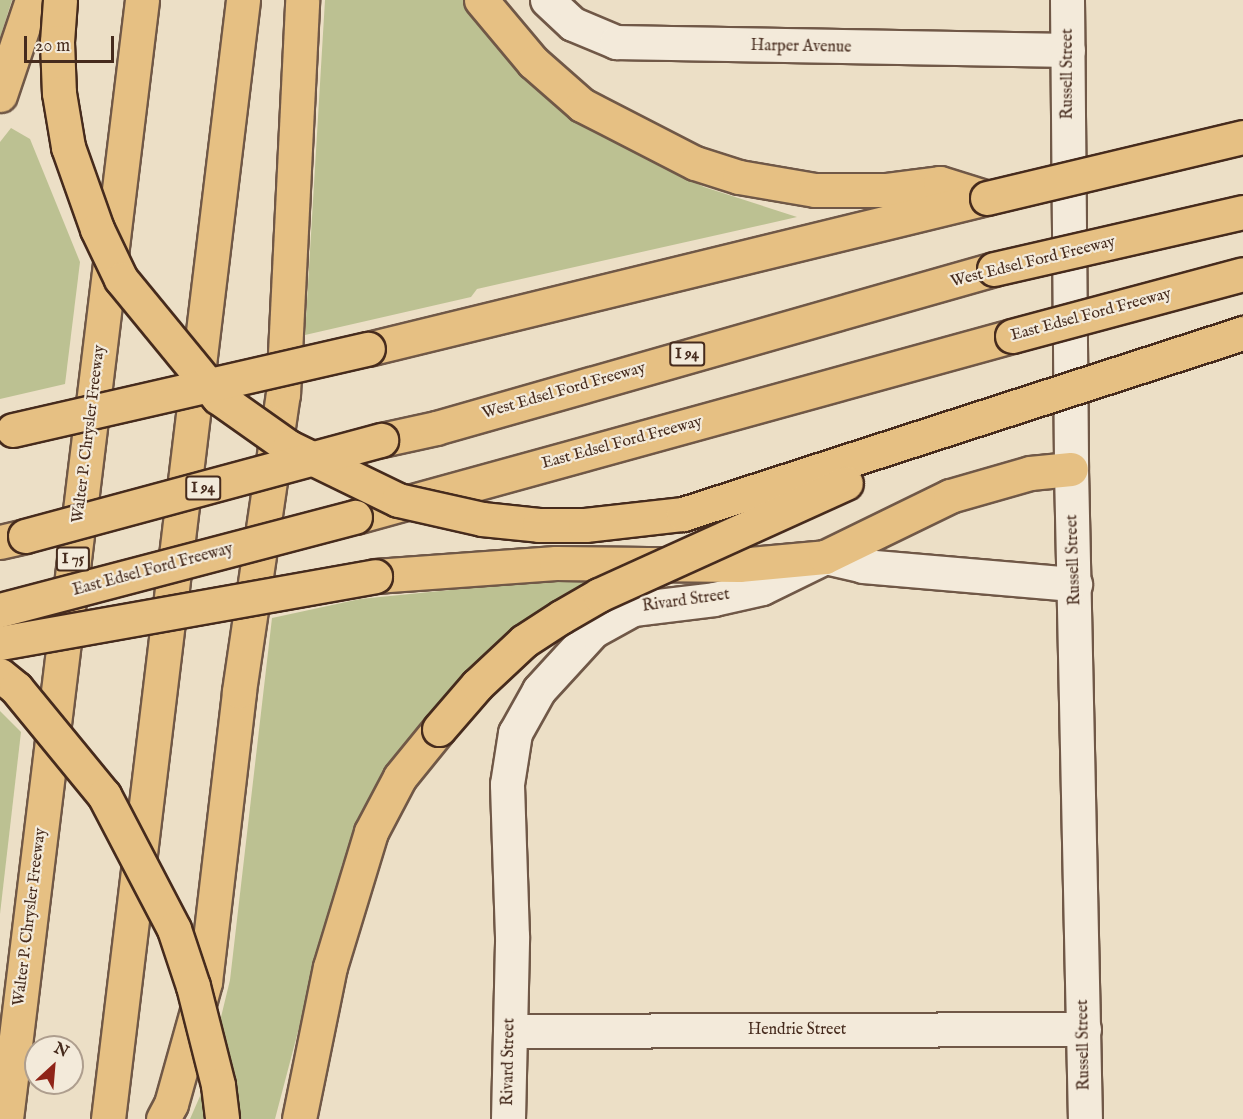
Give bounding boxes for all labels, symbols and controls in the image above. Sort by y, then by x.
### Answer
scale bar [27,24,117,62]
street label: Russell Street [1058,29,1078,119]
text: 20 m [35,35,70,58]
street label: Harper Avenue [750,37,852,57]
street label: West Edsel Ford Freeway [949,232,1117,292]
street label: East Edsel Ford Freeway [1009,284,1173,346]
road number: I 94 [669,342,705,366]
street label: Walter P. Chrysler Freeway [69,344,109,524]
street label: West Edsel Ford Freeway [480,358,648,424]
street label: East Edsel Ford Freeway [540,412,704,474]
road number: I 94 [185,476,221,500]
street label: Russell Street [1063,514,1085,606]
street label: East Edsel Ford Freeway [71,539,235,601]
road number: I 75 [55,547,91,571]
street label: Rivard Street [641,585,731,617]
street label: Walter P. Chrysler Freeway [10,827,50,1007]
street label: Russell Street [1074,999,1094,1091]
street label: Rivard Street [499,1018,519,1106]
street label: Hendrie Street [748,1020,846,1040]
north arrow [24,1035,84,1095]
text: N [50,1039,72,1063]

